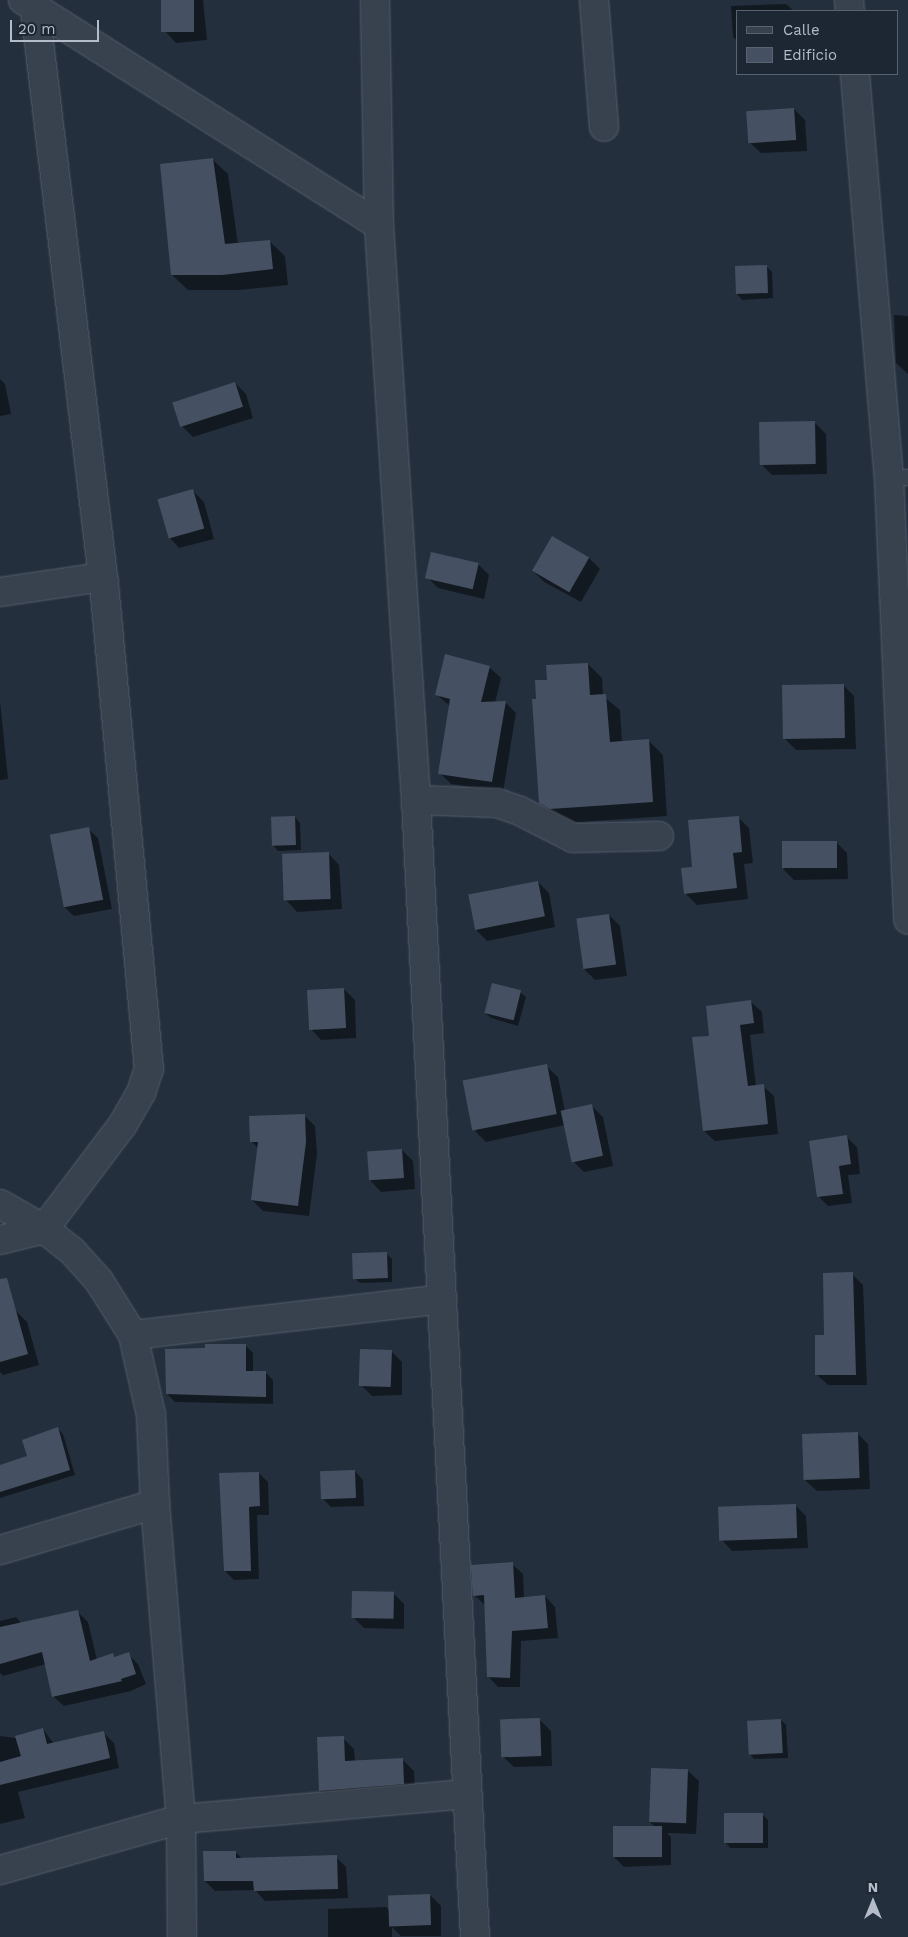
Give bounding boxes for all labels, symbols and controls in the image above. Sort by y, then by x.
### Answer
scale bar [12,10,101,42]
legend [736,10,898,75]
text: 20 m [18,20,56,38]
text: Calle [783,21,820,39]
text: Edificio [783,46,837,64]
north arrow [848,1877,898,1927]
text: N [868,1879,878,1895]

